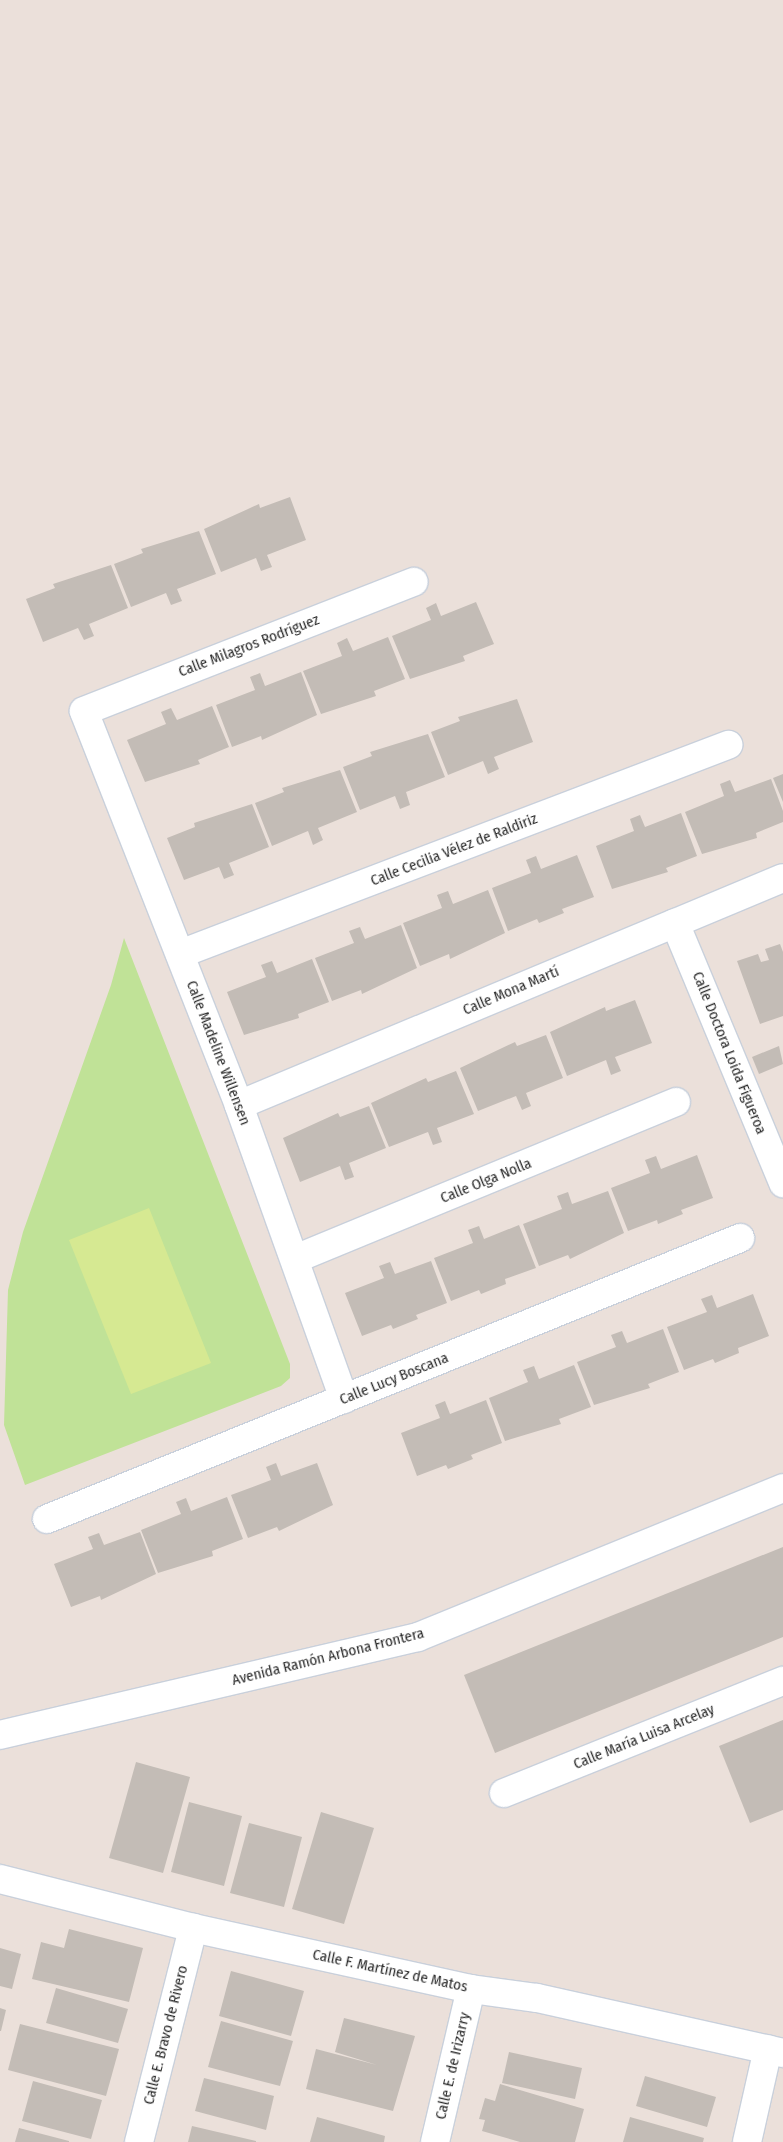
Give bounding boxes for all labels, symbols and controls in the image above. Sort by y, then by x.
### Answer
street label: Calle Milagros Rodríguez [176,611,322,681]
street label: Calle Cecilia Vélez de Raldiriz [368,810,540,890]
street label: Calle Mona Martí [460,963,562,1019]
street label: Calle Doctora Loida Figueroa [688,969,770,1137]
street label: Calle Madeline Willensen [182,978,254,1128]
street label: Calle Olga Nolla [438,1155,534,1207]
street label: Calle Lucy Boscana [337,1349,451,1409]
street label: Avenida Ramón Arbona Frontera [230,1624,426,1690]
street label: Calle María Luisa Arcelay [571,1700,717,1774]
street label: Calle F. Martínez de Matos [311,1946,469,1996]
street label: Calle E. Bravo de Rivero [140,1963,192,2107]
street label: Calle E. de Irizarry [432,2011,474,2121]

